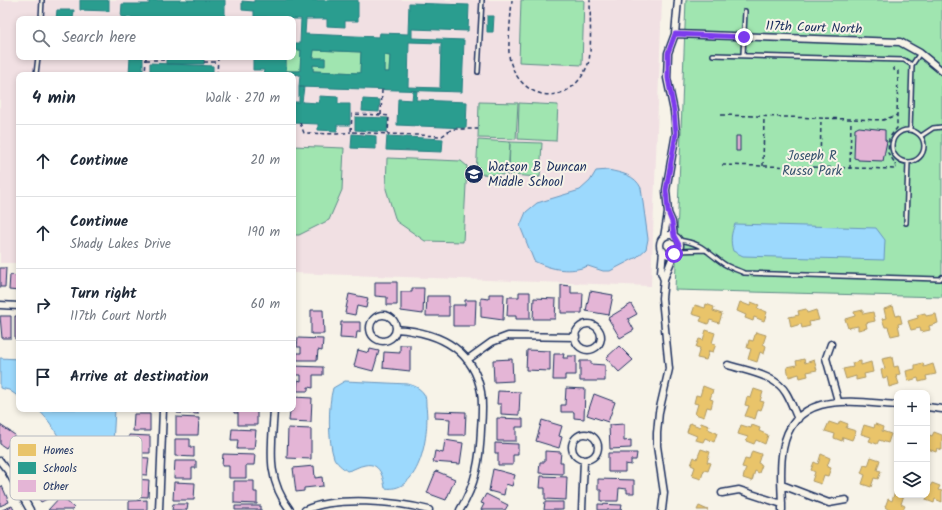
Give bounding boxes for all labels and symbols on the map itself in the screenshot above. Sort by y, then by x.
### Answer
street label: 117th Court North [765,16,863,40]
route end [735,28,753,46]
park label: Joseph R Russo Park [782,146,843,182]
place label: Watson B Duncan Middle School [488,157,587,193]
school or university icon: Watson B Duncan Middle School [463,163,485,185]
route start [665,245,683,263]
legend [10,436,142,500]
text: Homes [43,442,74,460]
text: Schools [43,460,77,478]
text: Other [43,478,70,496]

